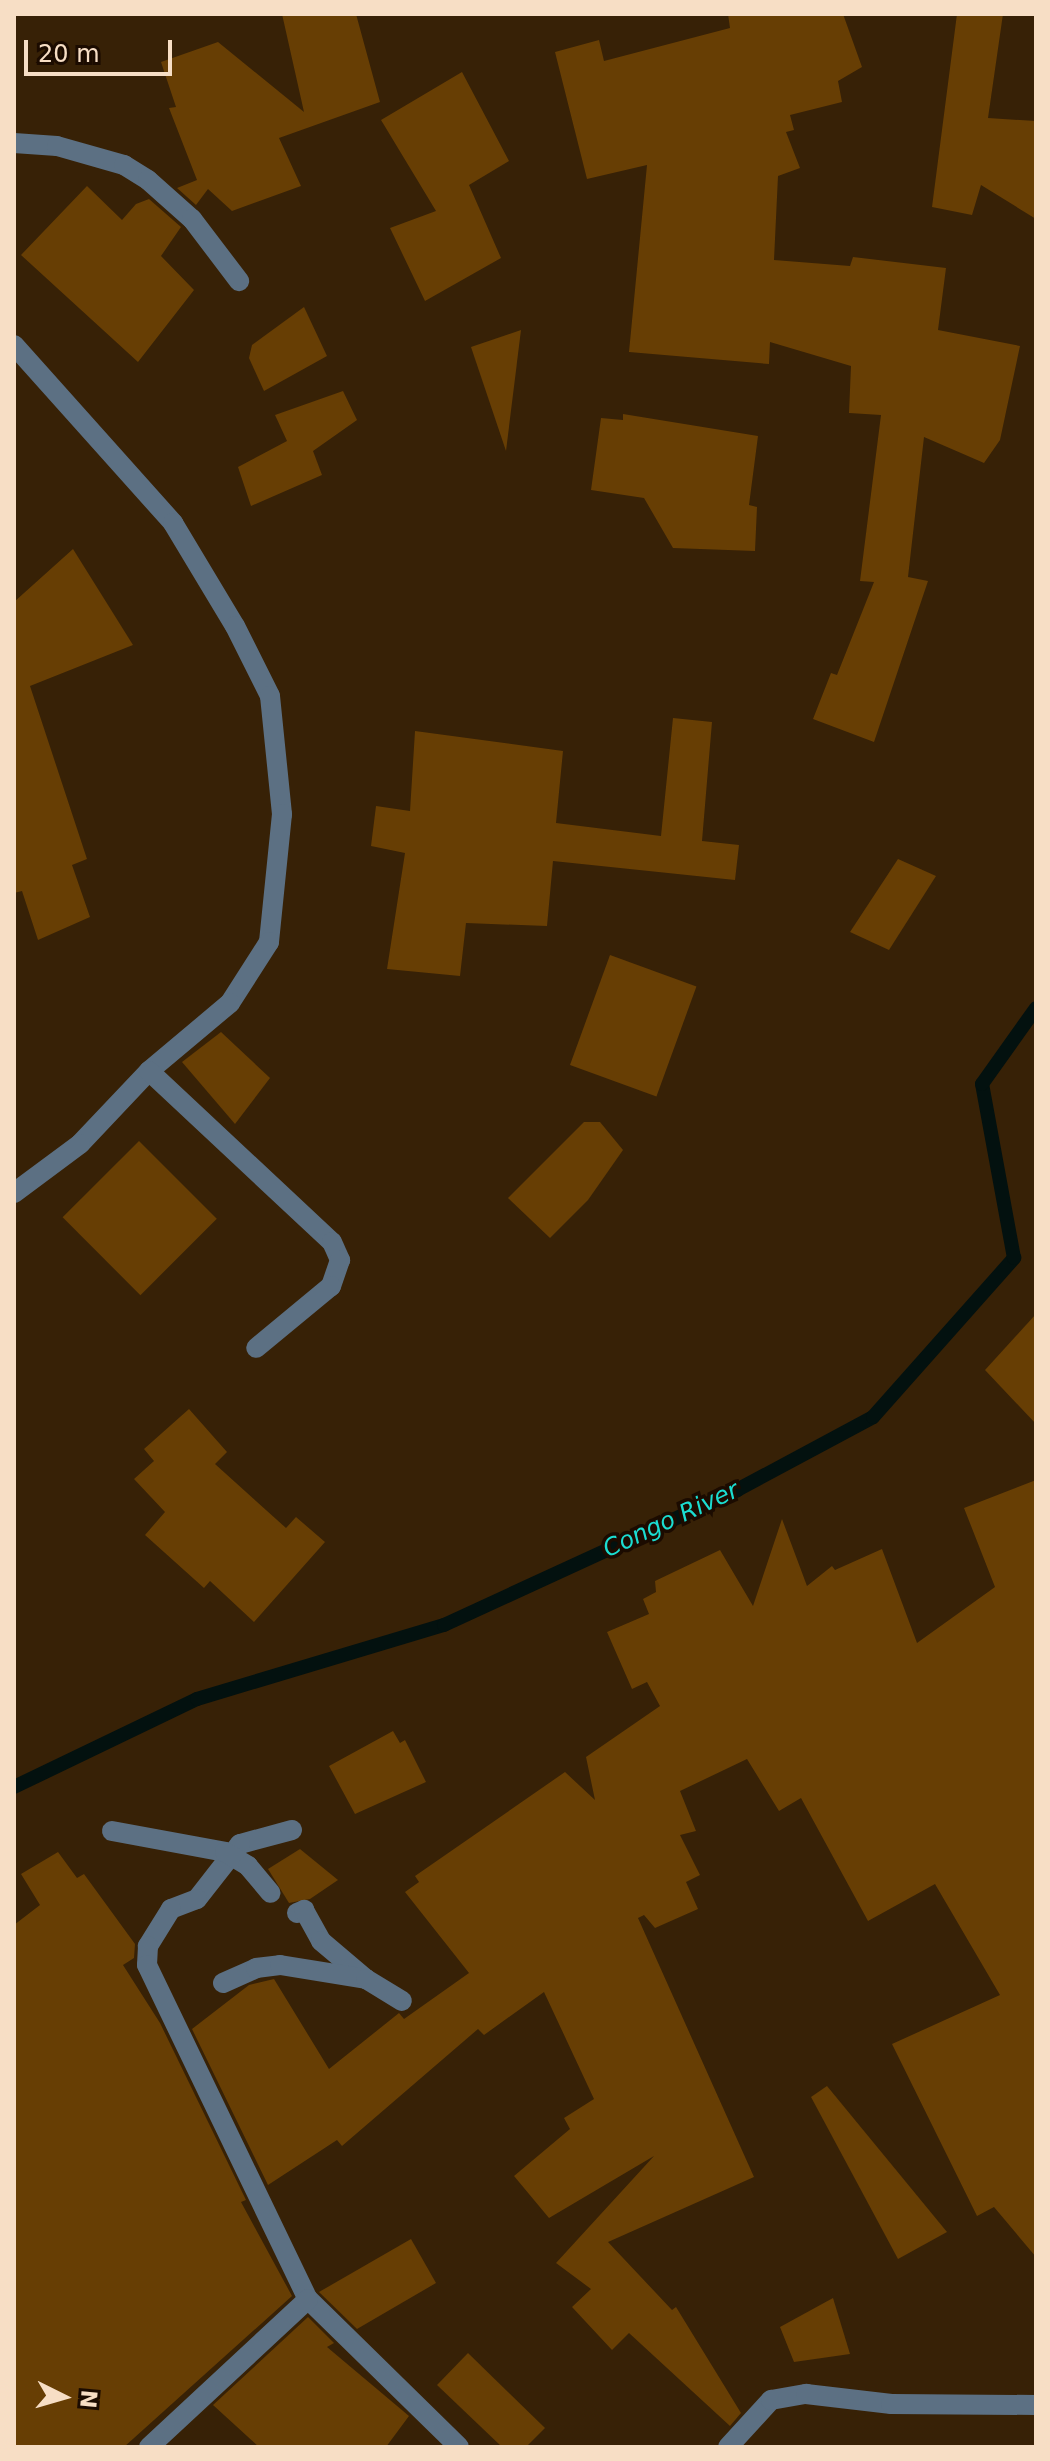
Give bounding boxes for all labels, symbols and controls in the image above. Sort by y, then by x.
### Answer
scale bar [28,24,176,74]
text: 20 m [38,40,100,68]
water label: Congo River [599,1476,743,1564]
north arrow [24,2357,104,2437]
text: N [75,2389,102,2409]

